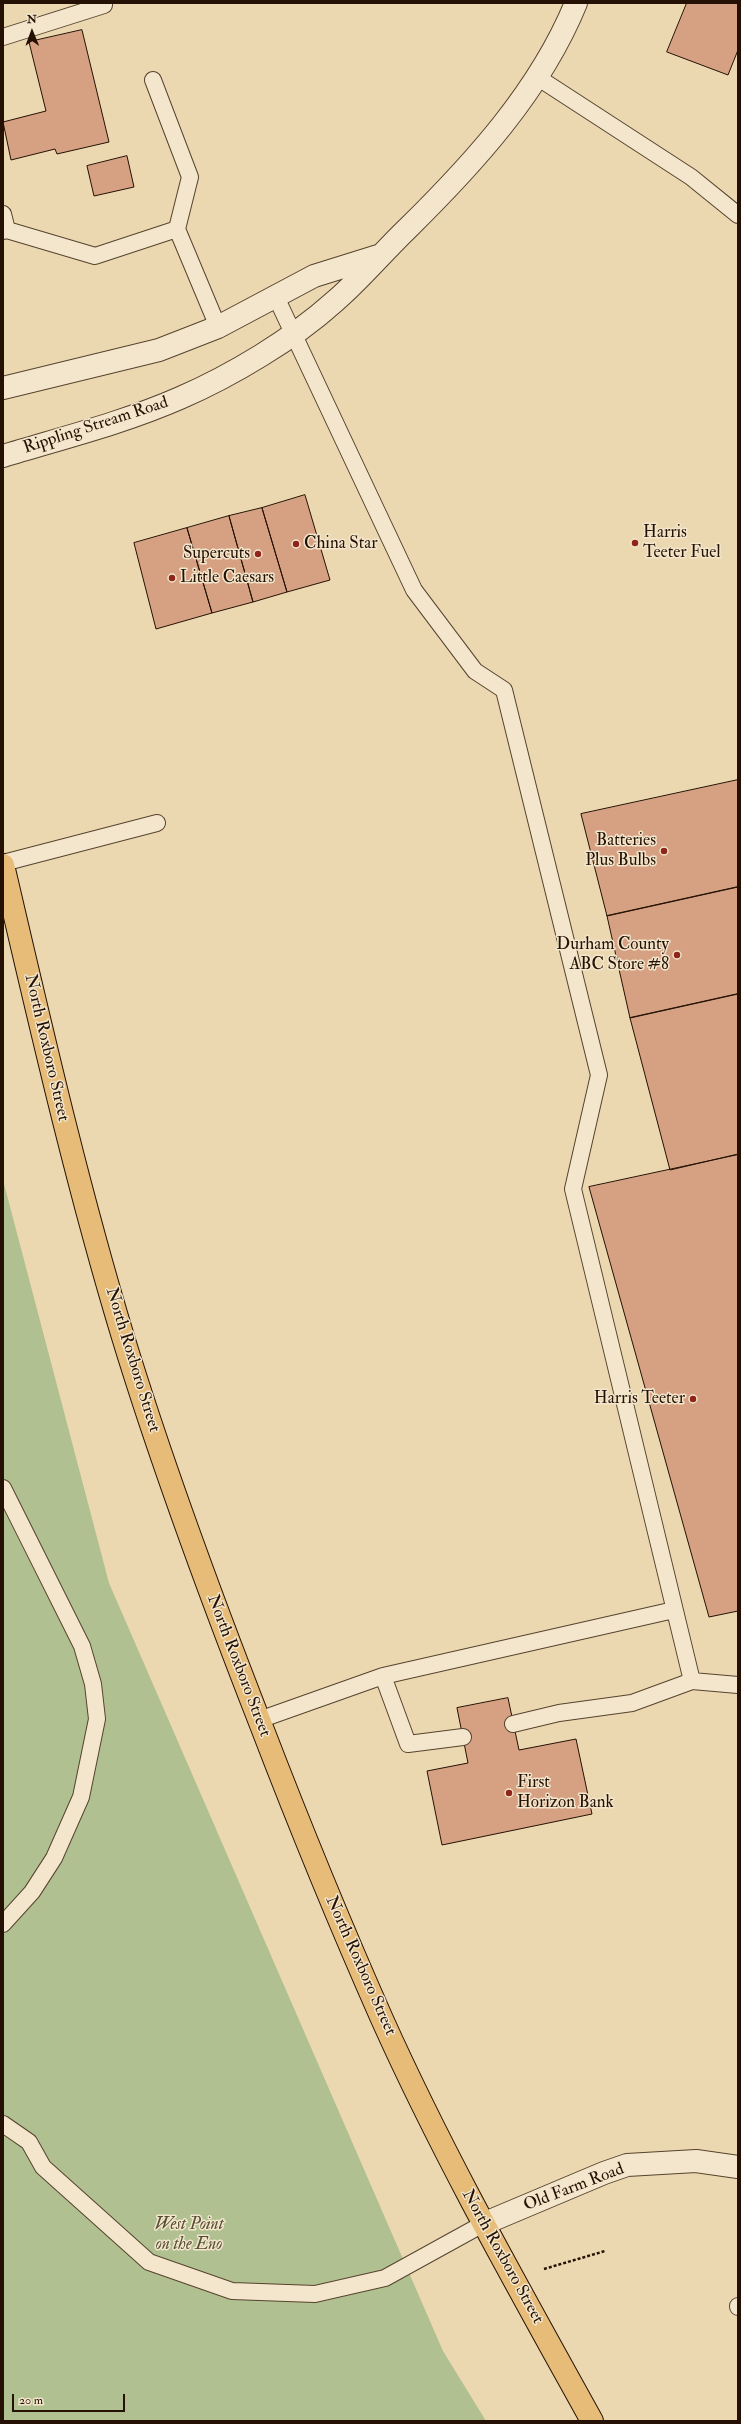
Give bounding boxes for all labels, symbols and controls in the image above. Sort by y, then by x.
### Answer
north arrow [12,12,52,52]
text: N [27,13,37,26]
street label: Rippling Stream Road [21,393,171,459]
place label: Harris Teeter Fuel [643,523,721,563]
place label: China Star [304,534,378,554]
marker: Harris Teeter Fuel [630,538,640,548]
marker: China Star [291,539,301,549]
place label: Supercuts [183,544,250,564]
marker: Supercuts [253,549,263,559]
place label: Little Caesars [180,568,274,588]
marker: Little Caesars [167,573,177,583]
place label: Batteries Plus Bulbs [585,831,656,871]
marker: Batteries Plus Bulbs [659,846,669,856]
place label: Durham County ABC Store #8 [556,935,669,975]
marker: Durham County ABC Store #8 [672,950,682,960]
street label: North Roxboro Street [19,972,73,1124]
street label: North Roxboro Street [100,1285,164,1435]
place label: Harris Teeter [594,1389,685,1409]
marker: Harris Teeter [688,1394,698,1404]
street label: North Roxboro Street [202,1592,274,1740]
place label: First Horizon Bank [517,1773,614,1813]
marker: First Horizon Bank [504,1788,514,1798]
street label: North Roxboro Street [320,1893,400,2039]
street label: Old Farm Road [521,2160,627,2216]
street label: North Roxboro Street [457,2186,547,2328]
park label: West Point on the Eno [154,2215,224,2255]
scale bar [14,2386,127,2412]
text: 20 m [19,2393,43,2408]

